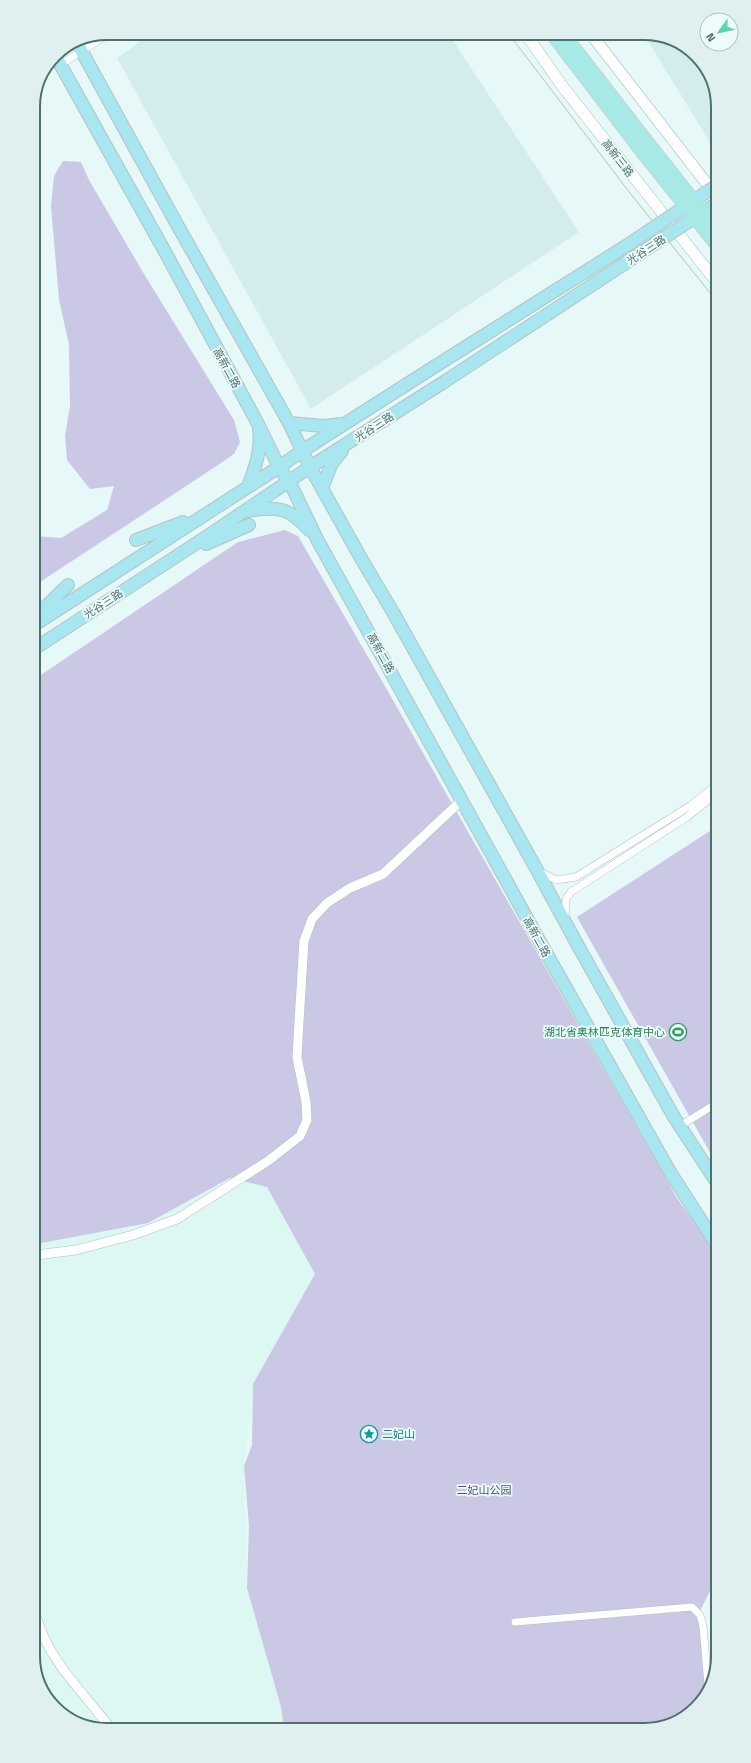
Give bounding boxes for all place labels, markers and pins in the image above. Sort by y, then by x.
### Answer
sports icon: 湖北省奥林匹克体育中心 [668,1022,688,1042]
place label: 湖北省奥林匹克体育中心 [544,1024,665,1040]
place icon: 二妃山 [359,1424,379,1444]
place label: 二妃山 [382,1426,415,1442]

